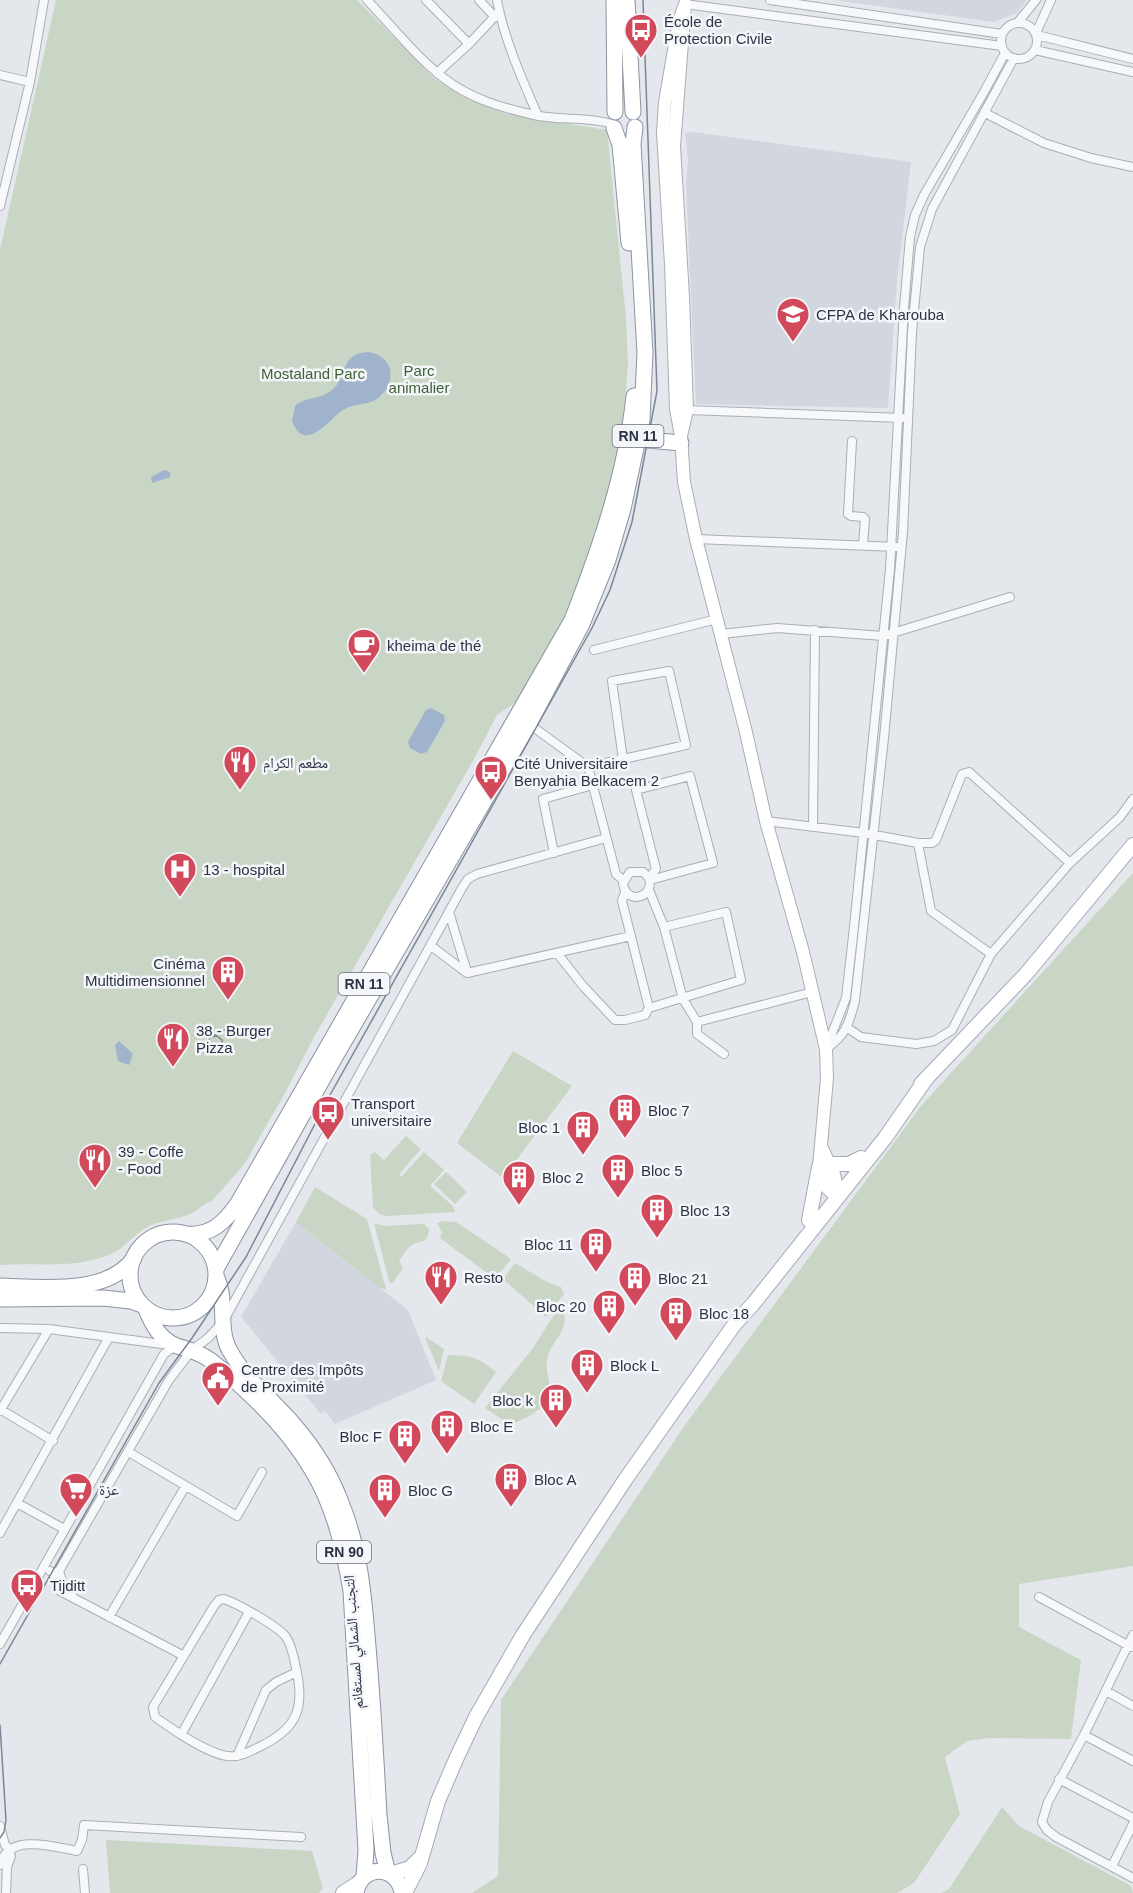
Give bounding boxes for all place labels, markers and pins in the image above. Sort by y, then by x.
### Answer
bus stop icon: École de Protection Civile [623,12,659,59]
place label: École de Protection Civile [664,13,772,47]
school or university icon: CFPA de Kharouba [775,296,811,343]
place label: CFPA de Kharouba [816,306,945,323]
cafe icon: kheima de thé [346,627,382,674]
place label: kheima de thé [387,637,481,654]
restaurant icon: مطعم الكرام [222,744,258,791]
place label: مطعم الكرام [263,754,328,773]
bus stop icon: Cité Universitaire Benyahia Belkacem 2 [473,754,509,801]
place label: Cité Universitaire Benyahia Belkacem 2 [514,755,659,789]
hospital icon: 13 - hospital [162,851,198,898]
place label: 13 - hospital [203,861,285,878]
building icon: Cinéma Multidimensionnel [210,954,246,1001]
place label: Cinéma Multidimensionnel [85,955,206,989]
restaurant icon: 38 - Burger Pizza [155,1021,191,1068]
place label: 38 - Burger Pizza [196,1022,271,1056]
building icon: Bloc 7 [607,1092,643,1139]
bus stop icon: Transport universitaire [310,1094,346,1141]
place label: Transport universitaire [351,1095,432,1129]
place label: Bloc 7 [648,1102,690,1119]
building icon: Bloc 1 [565,1109,601,1156]
place label: Bloc 1 [518,1119,560,1136]
restaurant icon: 39 - Coffe - Food [77,1142,113,1189]
place label: 39 - Coffe - Food [118,1143,184,1177]
building icon: Bloc 5 [600,1152,636,1199]
building icon: Bloc 2 [501,1159,537,1206]
place label: Bloc 5 [641,1162,683,1179]
place label: Bloc 2 [542,1169,584,1186]
building icon: Bloc 13 [639,1192,675,1239]
place label: Bloc 13 [680,1202,730,1219]
building icon: Bloc 11 [578,1226,614,1273]
place label: Bloc 11 [524,1236,573,1253]
restaurant icon: Resto [423,1259,459,1306]
building icon: Bloc 21 [617,1260,653,1307]
place label: Resto [464,1269,503,1286]
place label: Bloc 21 [658,1270,708,1287]
building icon: Bloc 20 [591,1288,627,1335]
building icon: Bloc 18 [658,1295,694,1342]
place label: Bloc 20 [536,1298,586,1315]
place label: Bloc 18 [699,1305,749,1322]
building icon: Block L [569,1347,605,1394]
place label: Block L [610,1357,659,1374]
public building icon: Centre des Impôts de Proximité [200,1360,236,1407]
place label: Centre des Impôts de Proximité [241,1361,364,1395]
building icon: Bloc k [538,1382,574,1429]
place label: Bloc k [492,1392,533,1409]
building icon: Bloc E [429,1408,465,1455]
building icon: Bloc F [387,1418,423,1465]
place label: Bloc E [470,1418,513,1435]
place label: Bloc F [339,1428,382,1445]
building icon: Bloc A [493,1461,529,1508]
supermarket icon: عزة [58,1471,94,1518]
place label: Bloc A [534,1471,577,1488]
building icon: Bloc G [367,1472,403,1519]
place label: عزة [99,1481,119,1499]
place label: Bloc G [408,1482,453,1499]
bus stop icon: Tijditt [9,1567,45,1614]
place label: Tijditt [50,1577,86,1594]

